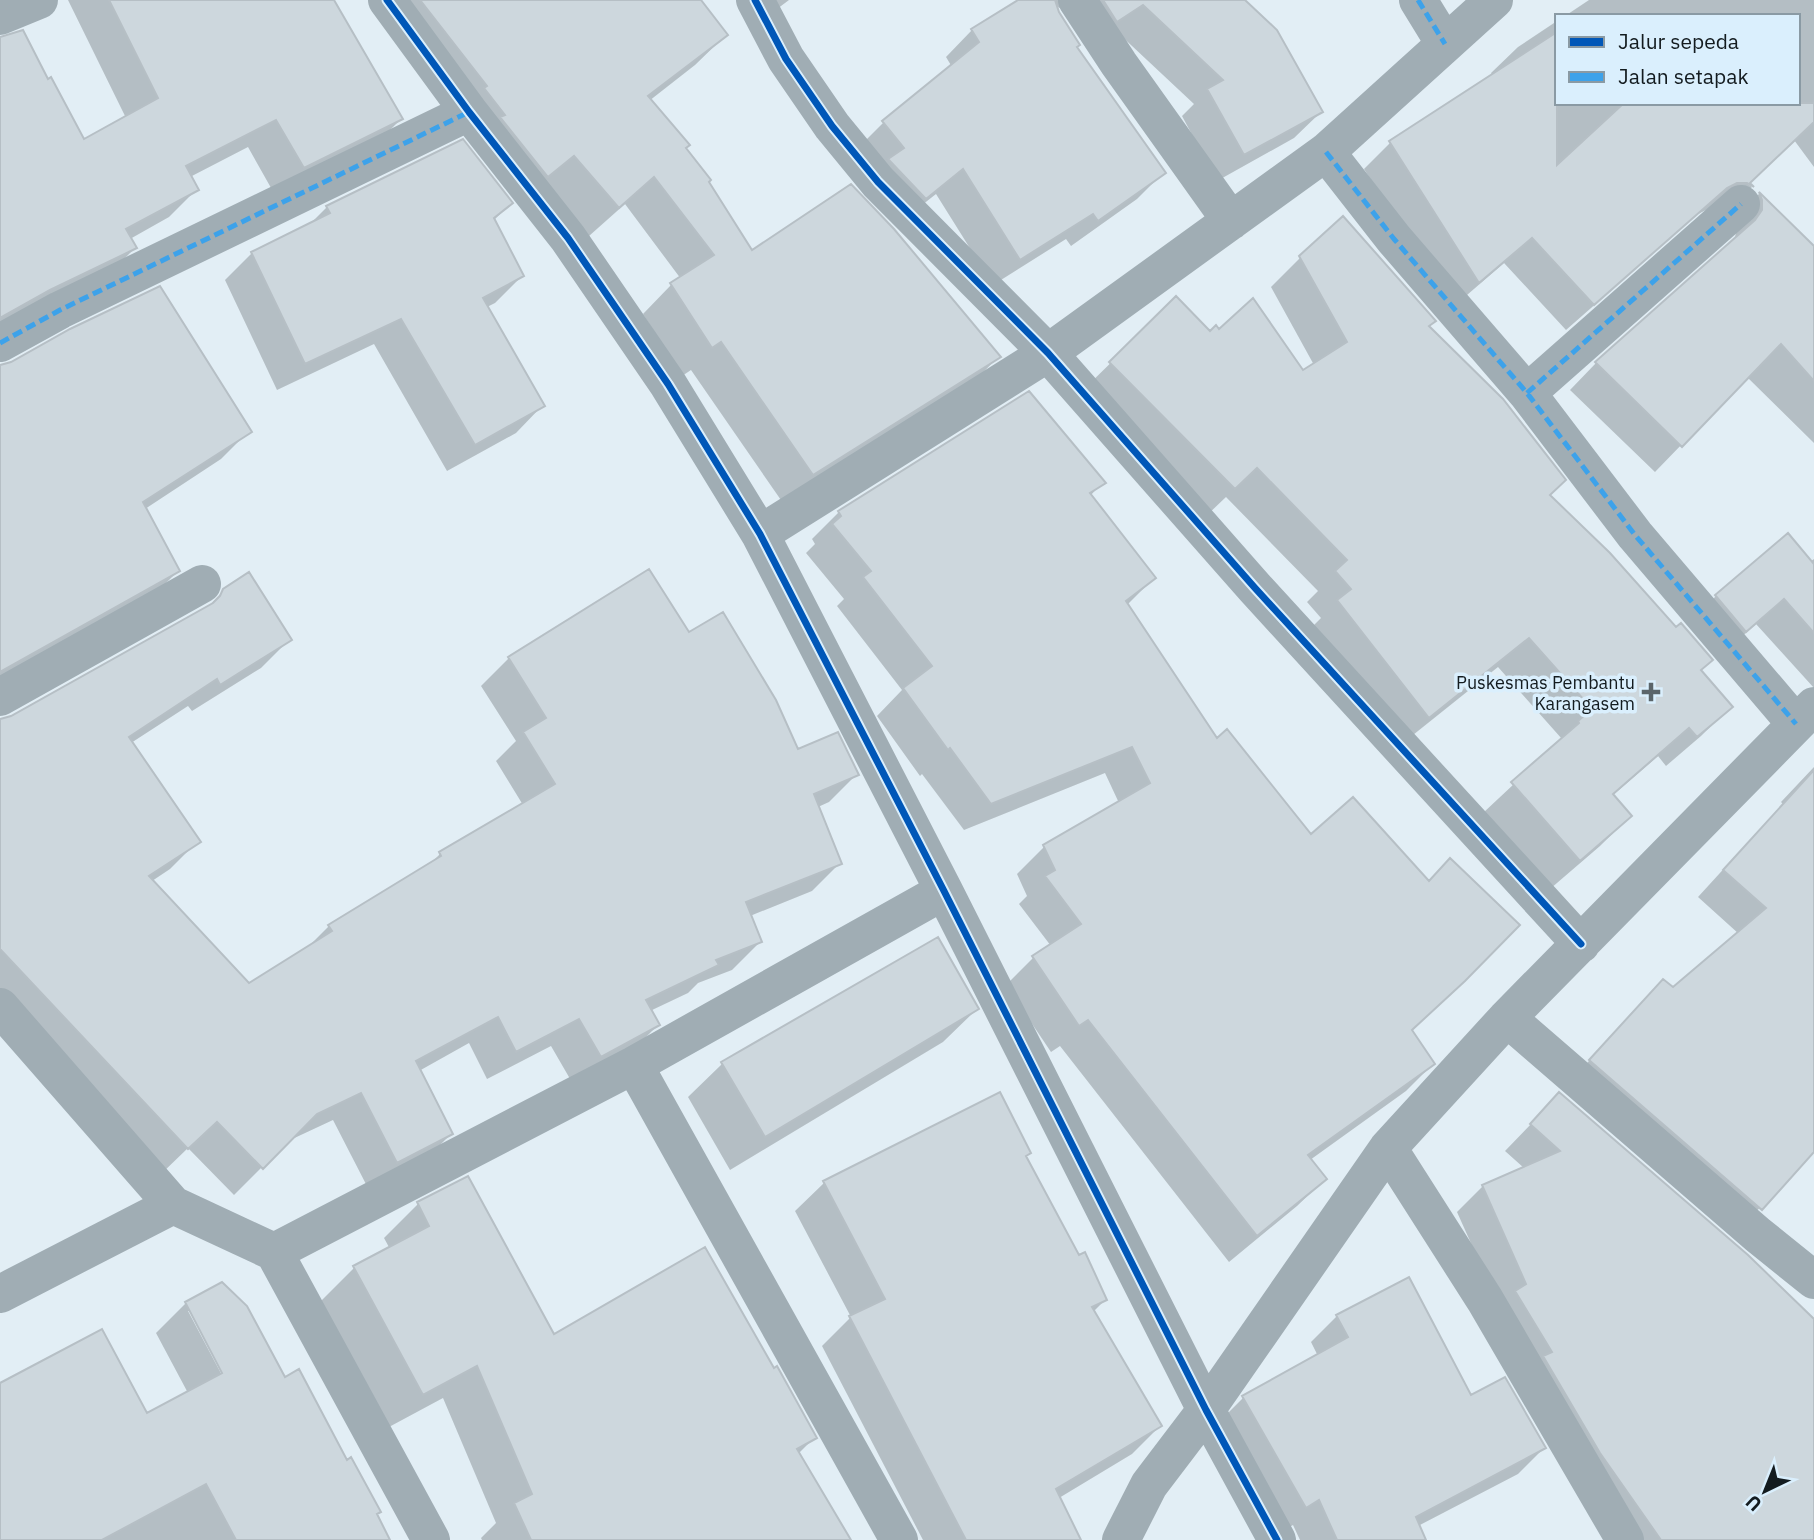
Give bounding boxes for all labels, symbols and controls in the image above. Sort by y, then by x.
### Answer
legend [1555,14,1800,105]
text: Jalur sepeda [1618,27,1739,55]
text: Jalan setapak [1618,62,1749,90]
place label: Puskesmas Pembantu Karangasem [1456,671,1635,715]
marker: Puskesmas Pembantu Karangasem [1641,682,1661,702]
north arrow [1730,1456,1800,1526]
text: U [1740,1490,1766,1517]

